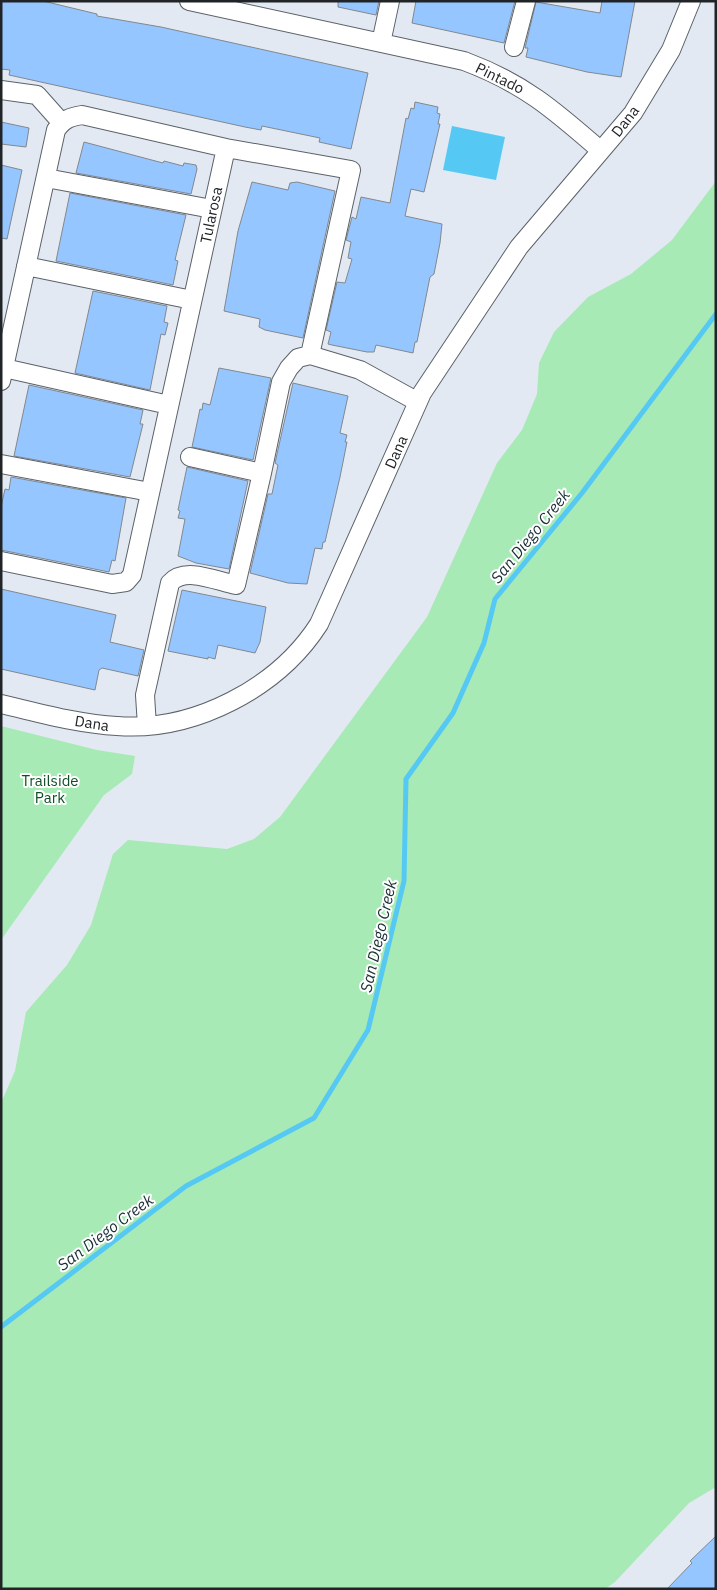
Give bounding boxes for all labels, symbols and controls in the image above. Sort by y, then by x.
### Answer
street label: Pintado [473,58,527,98]
street label: Dana [607,102,643,140]
street label: Tularosa [196,185,226,245]
street label: Dana [380,432,412,472]
water label: San Diego Creek [486,485,574,587]
street label: Dana [73,711,111,735]
park label: Trailside Park [21,771,79,807]
water label: San Diego Creek [355,877,401,994]
water label: San Diego Creek [53,1189,157,1275]

